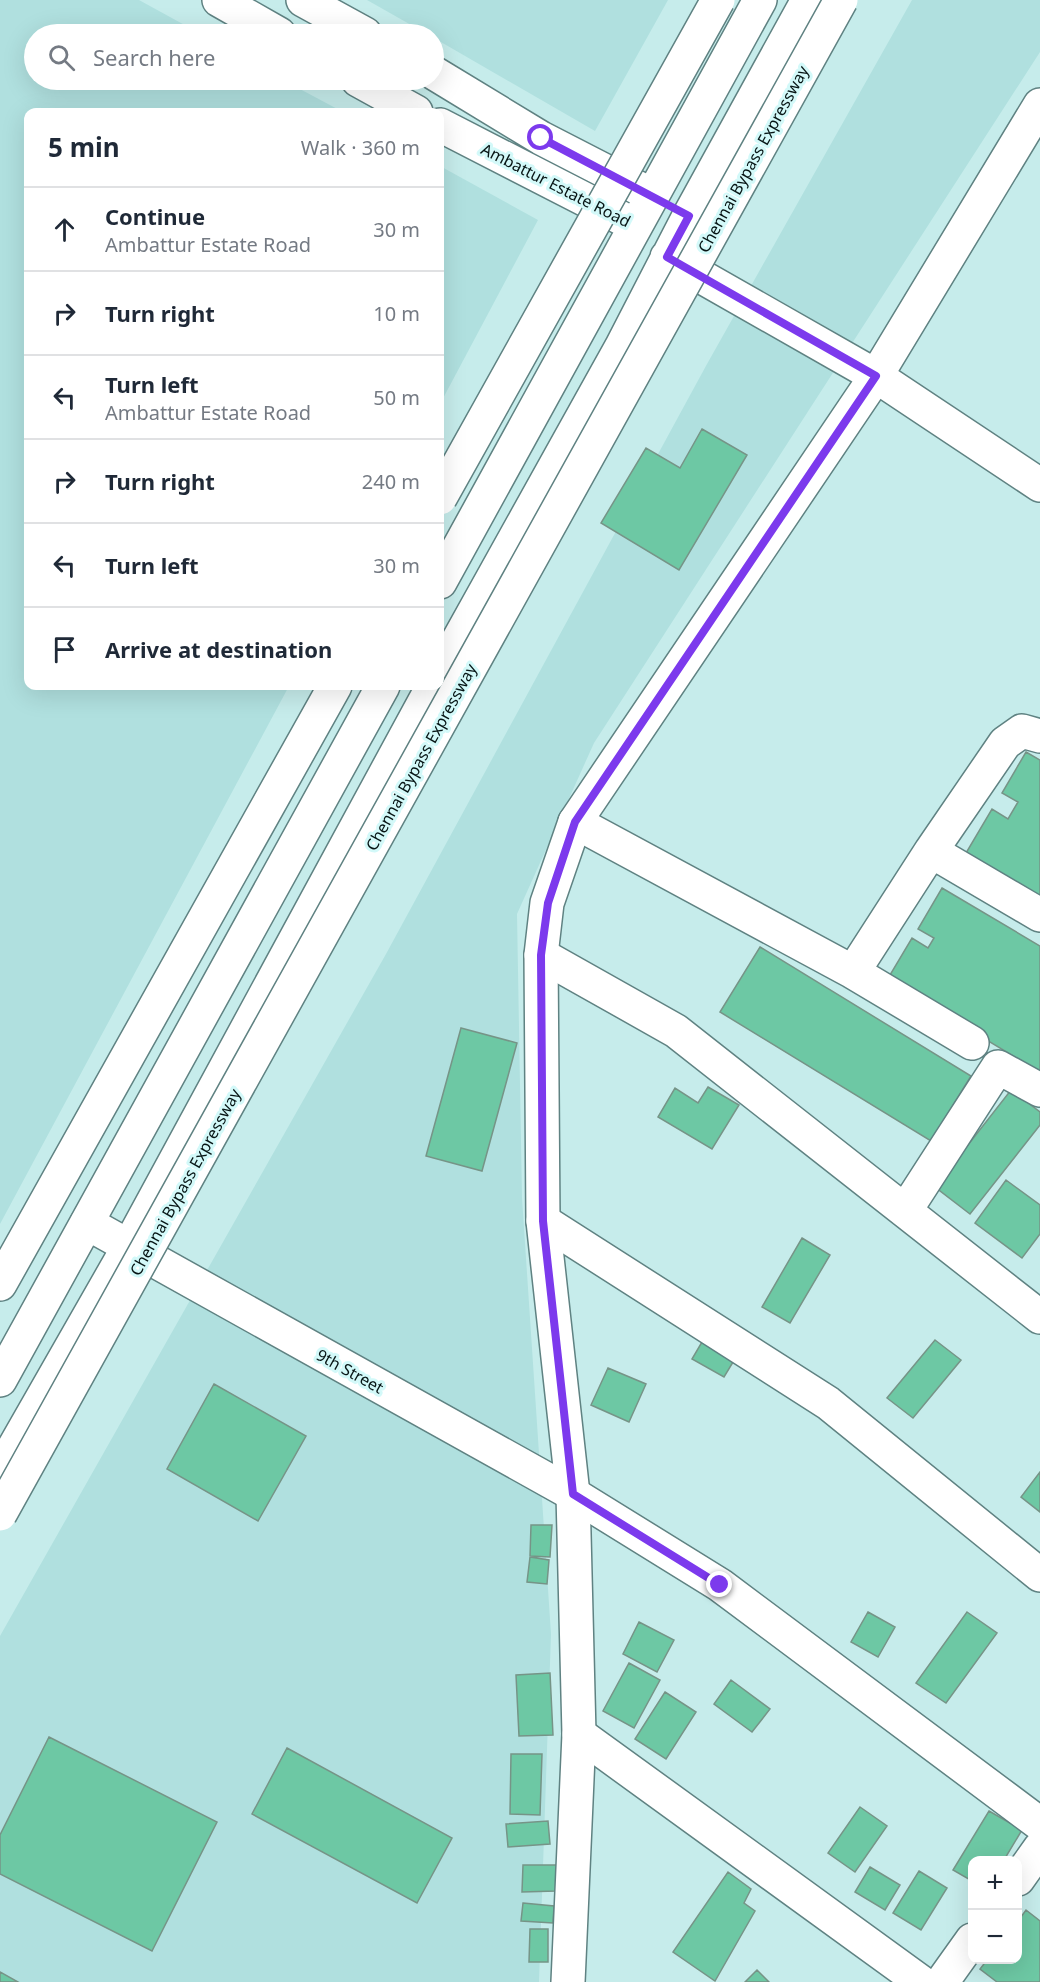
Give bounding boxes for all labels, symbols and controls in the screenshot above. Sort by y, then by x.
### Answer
search box [24,24,444,90]
icon: search [45,41,78,74]
text: Search here [93,42,215,72]
street label: Chennai Bypass Expressway [692,61,814,256]
route start [527,124,553,150]
text: 5 min [48,129,120,165]
text: Walk · 360 m [301,134,420,161]
street label: Ambattur Estate Road [478,138,634,232]
text: Continue [105,201,205,231]
icon: ahead [48,213,81,246]
text: 30 m [373,216,420,243]
text: Ambattur Estate Road [105,231,311,258]
icon: right [48,297,81,330]
text: Turn right [105,298,215,328]
text: 10 m [373,300,420,327]
text: Turn left [105,369,199,399]
icon: left [48,381,81,414]
text: 50 m [373,384,420,411]
text: Ambattur Estate Road [105,399,311,426]
icon: right [48,465,81,498]
text: Turn right [105,466,215,496]
text: 240 m [362,468,420,495]
icon: left [48,549,81,582]
text: Turn left [105,550,199,580]
text: 30 m [373,552,420,579]
icon: arrive [48,633,81,666]
text: Arrive at destination [105,634,332,664]
street label: Chennai Bypass Expressway [360,659,482,854]
street label: Chennai Bypass Expressway [124,1084,246,1279]
street label: 9th Street [312,1344,388,1399]
route end [706,1571,732,1597]
map controls [968,1856,1022,1964]
button: + [968,1856,1022,1910]
button: − [968,1910,1022,1964]

